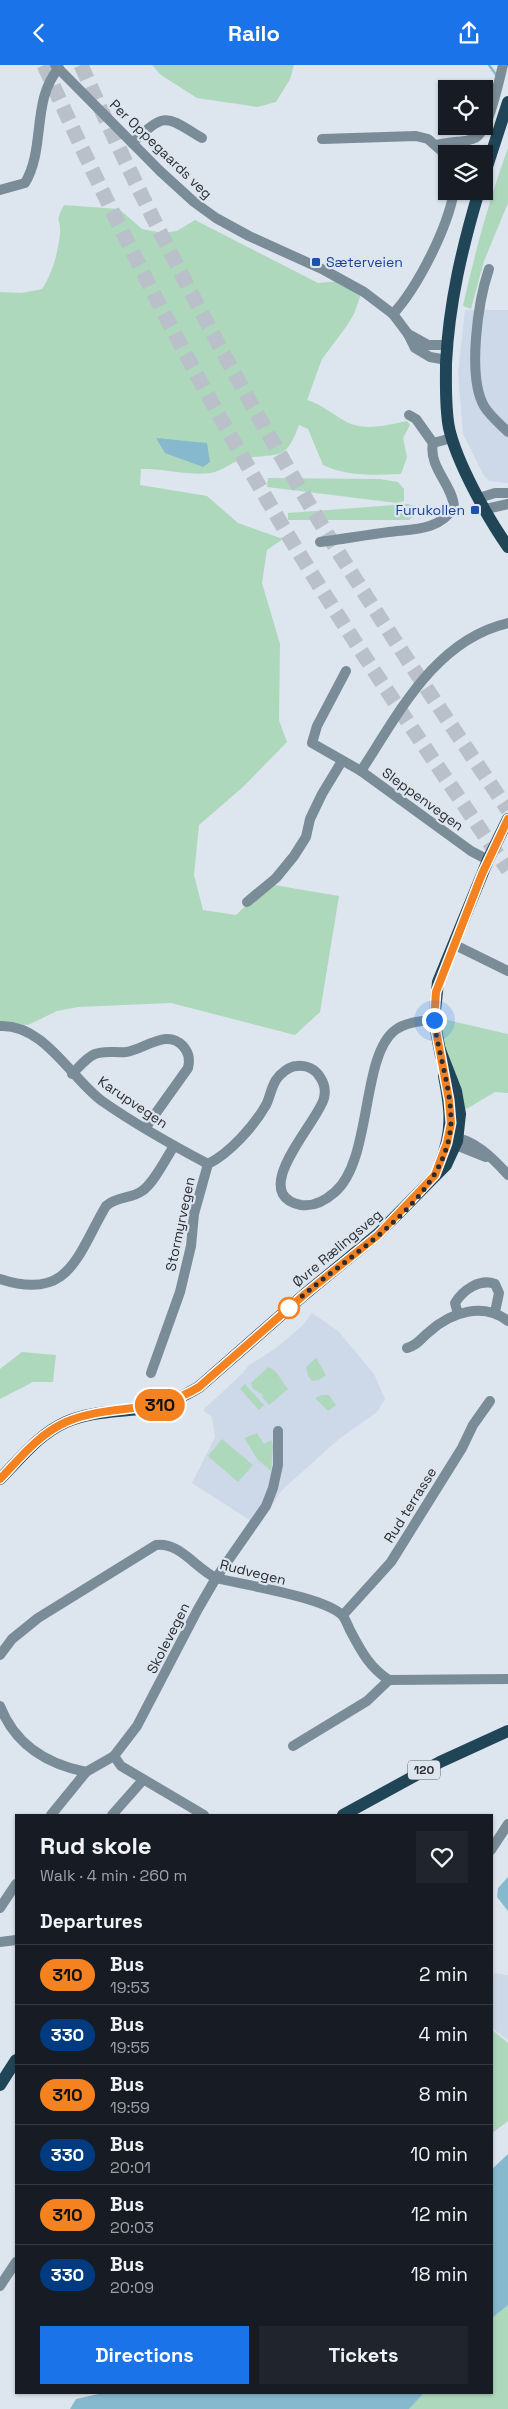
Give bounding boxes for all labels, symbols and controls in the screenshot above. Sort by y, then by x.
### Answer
icon: back [25,19,53,47]
text: Railo [228,19,280,47]
icon: share [455,19,483,47]
map controls [438,80,493,200]
button: locate [438,80,493,135]
street label: Per Oppegaards veg [106,95,216,203]
button: layers [438,145,493,200]
place label: Sæterveien [326,253,403,271]
marker: Sæterveien [310,256,322,268]
place label: Furukollen [395,501,465,519]
marker: Furukollen [469,504,481,516]
street label: Sleppenvegen [379,763,467,835]
your location [422,1008,447,1033]
street label: Karupvegen [95,1072,171,1132]
street label: Stormyrvegen [161,1175,199,1273]
street label: Øvre Rælingsveg [288,1205,386,1291]
unlabelled marker [278,1297,300,1319]
line badge: 310 [131,1389,189,1421]
text: 310 [145,1393,175,1416]
street label: Rud terrasse [380,1464,440,1546]
street label: Rudvegen [218,1555,288,1589]
street label: Skolevegen [142,1599,194,1677]
road number: 120 [408,1761,440,1779]
text: Rud skole [40,1830,152,1861]
button: heart [416,1831,468,1883]
text: Walk · 4 min · 260 m [40,1865,187,1886]
text: Departures [40,1909,143,1934]
text: Bus [110,1952,144,1977]
text: 2 min [419,1962,468,1987]
text: 310 [52,1963,83,1986]
text: 19:53 [110,1977,150,1998]
text: Bus [110,2012,144,2037]
text: 4 min [419,2022,468,2047]
text: 330 [51,2023,84,2046]
text: 19:55 [110,2037,150,2058]
text: Bus [110,2072,144,2097]
text: 8 min [419,2082,468,2107]
text: 310 [52,2083,83,2106]
text: 19:59 [110,2097,150,2118]
text: Bus [110,2132,144,2157]
text: 10 min [410,2142,468,2167]
text: 330 [51,2143,84,2166]
text: 20:01 [110,2157,151,2178]
text: Bus [110,2192,144,2217]
text: 12 min [411,2202,468,2227]
text: 310 [52,2203,83,2226]
text: 20:03 [110,2217,154,2238]
text: Bus [110,2252,144,2277]
text: 18 min [411,2262,468,2287]
text: 330 [51,2263,84,2286]
text: 20:09 [110,2277,154,2298]
button: Directions [40,2326,249,2384]
button: Tickets [259,2326,468,2384]

